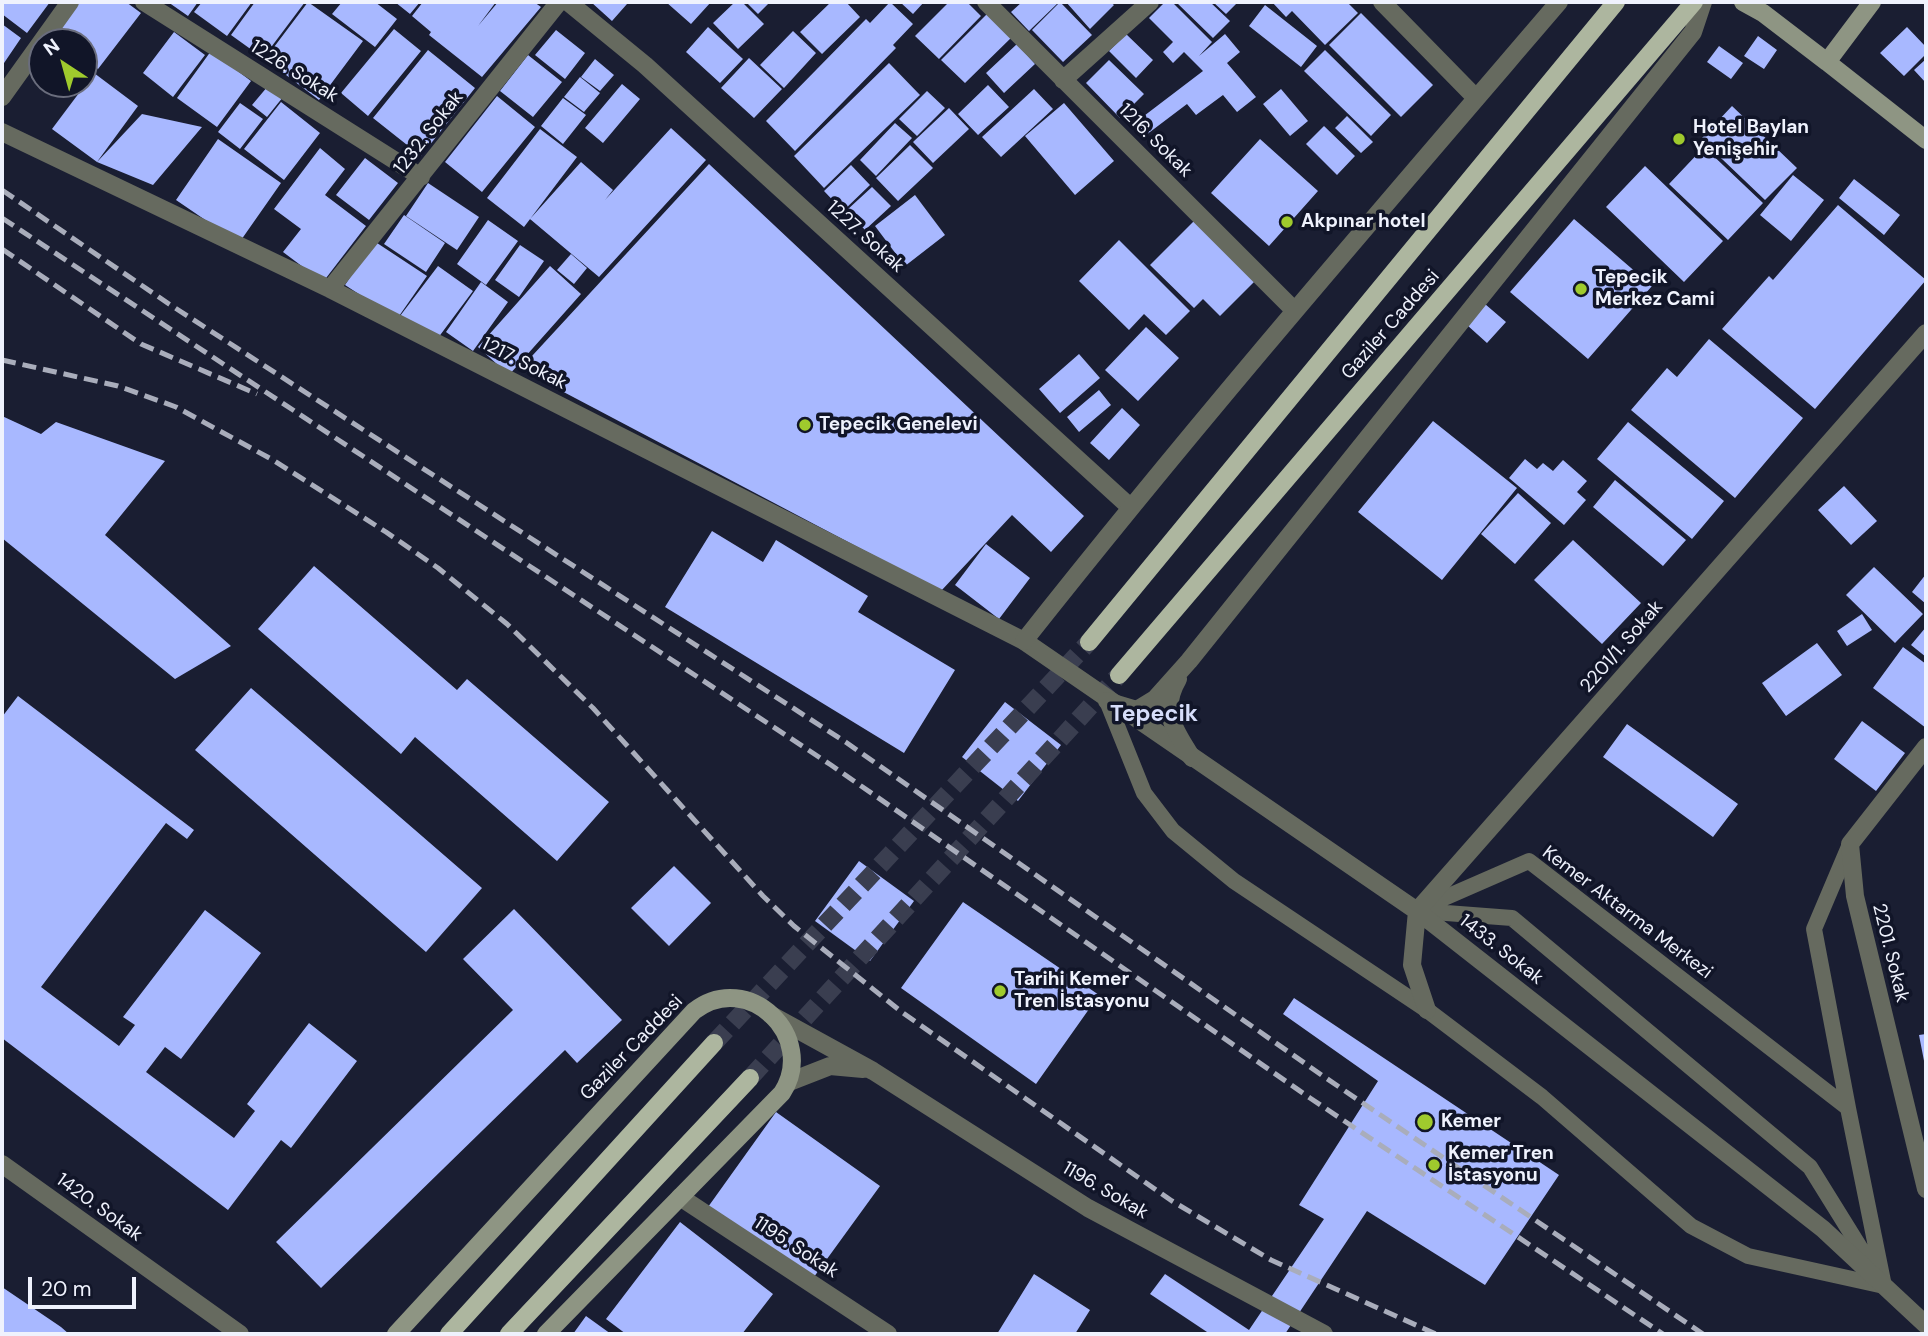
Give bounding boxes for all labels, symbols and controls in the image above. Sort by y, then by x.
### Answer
north arrow [28,28,98,98]
text: N [39,33,64,61]
street label: 1226. Sokak [246,36,342,108]
street label: 1232. Sokak [389,87,469,179]
street label: 1216. Sokak [1114,100,1196,182]
place label: Hotel Baylan Yenişehir [1693,117,1809,161]
marker: Hotel Baylan Yenişehir [1671,131,1687,147]
street label: 1227. Sokak [821,196,909,278]
place label: Akpınar hotel [1301,211,1426,233]
marker: Akpınar hotel [1279,214,1295,230]
street label: Gaziler Caddesi [1337,266,1445,384]
place label: Tepecik Merkez Cami [1595,267,1715,311]
marker: Tepecik Merkez Cami [1573,281,1589,297]
street label: 1217. Sokak [478,333,570,395]
place label: Tepecik Genelevi [819,414,978,436]
marker: Tepecik Genelevi [797,417,813,433]
street label: 2201/1. Sokak [1576,596,1668,698]
district label: Tepecik [1110,701,1198,729]
street label: Kemer Aktarma Merkezi [1537,842,1717,984]
street label: 2201. Sokak [1867,901,1913,1005]
street label: 1433. Sokak [1454,910,1548,990]
place label: Tarihi Kemer Tren İstasyonu [1014,969,1149,1013]
marker: Tarihi Kemer Tren İstasyonu [992,983,1008,999]
street label: Gaziler Caddesi [576,991,688,1105]
place label: Kemer [1441,1111,1501,1133]
marker: Kemer [1415,1112,1435,1132]
place label: Kemer Tren İstasyonu [1448,1143,1554,1187]
street label: 1196. Sokak [1058,1157,1152,1225]
marker: Kemer Tren İstasyonu [1426,1157,1442,1173]
street label: 1420. Sokak [51,1169,147,1247]
street label: 1195. Sokak [750,1212,842,1284]
scale bar [32,1262,140,1306]
text: 20 m [41,1275,92,1303]

